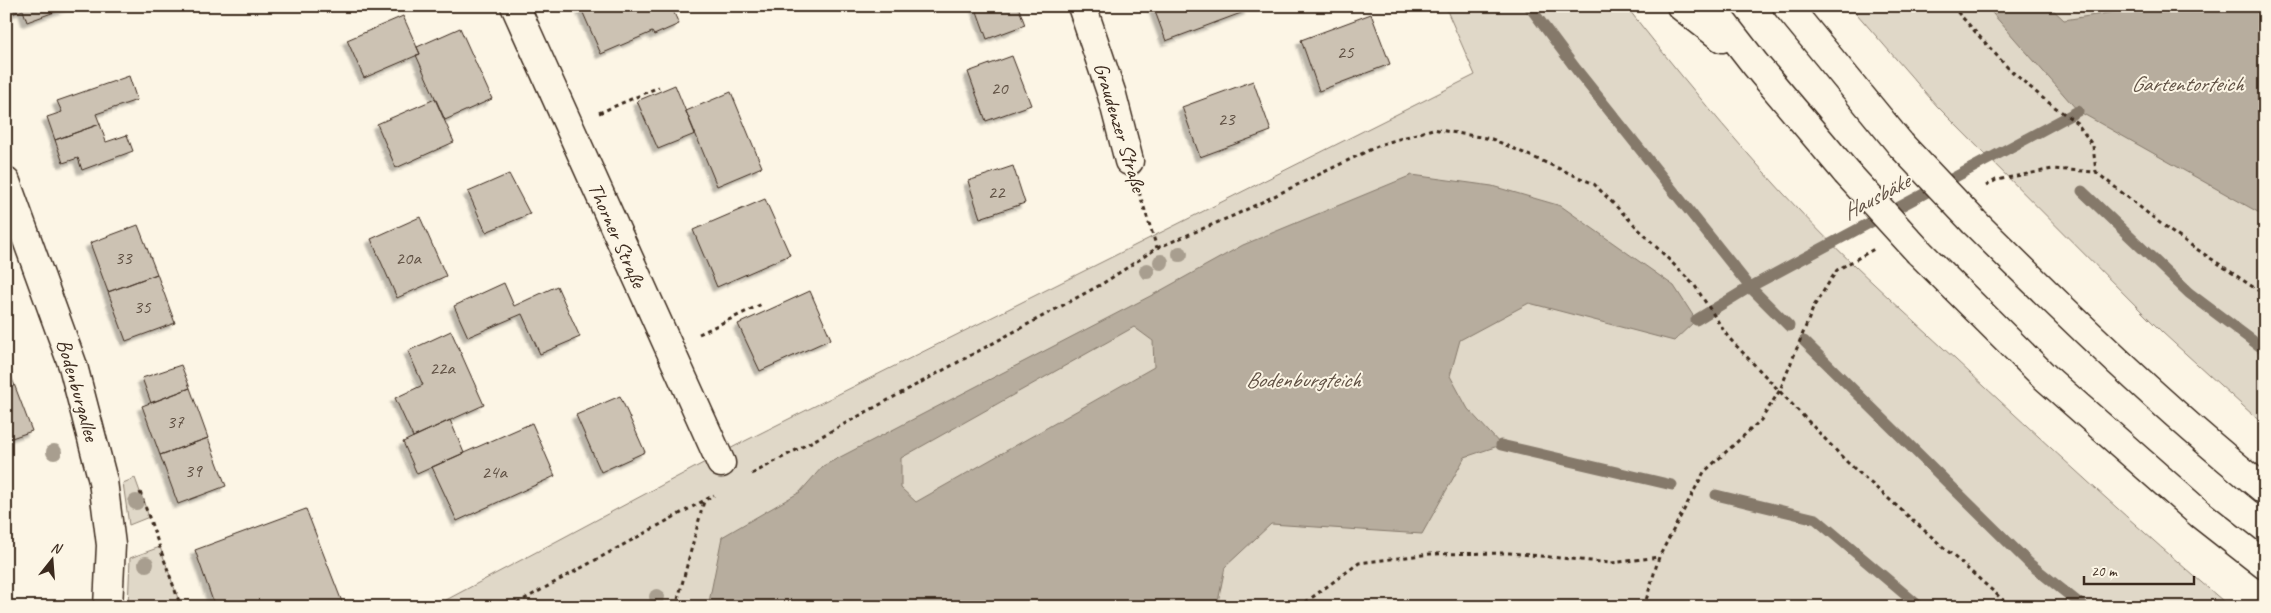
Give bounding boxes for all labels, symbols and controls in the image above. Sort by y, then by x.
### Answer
house number: 25 [1336,40,1355,64]
street label: Graudenzer Straße [1088,59,1153,197]
water label: Gartentorteich [2131,70,2245,98]
house number: 20 [990,76,1009,100]
house number: 23 [1217,107,1236,131]
water label: Hausbäke [1838,166,1918,226]
street label: Thorner Straße [582,178,653,294]
house number: 22 [987,180,1006,204]
house number: 33 [114,246,133,270]
house number: 20a [395,246,422,270]
house number: 35 [133,295,152,319]
street label: Bodenburgallee [51,336,105,445]
house number: 22a [429,356,456,380]
water label: Bodenburgteich [1246,366,1362,394]
house number: 37 [166,410,185,434]
house number: 39 [184,459,203,483]
house number: 24a [481,460,508,484]
north arrow [28,536,78,586]
text: N [49,539,65,558]
scale bar [2084,553,2194,585]
text: 20 m [2091,562,2118,581]

